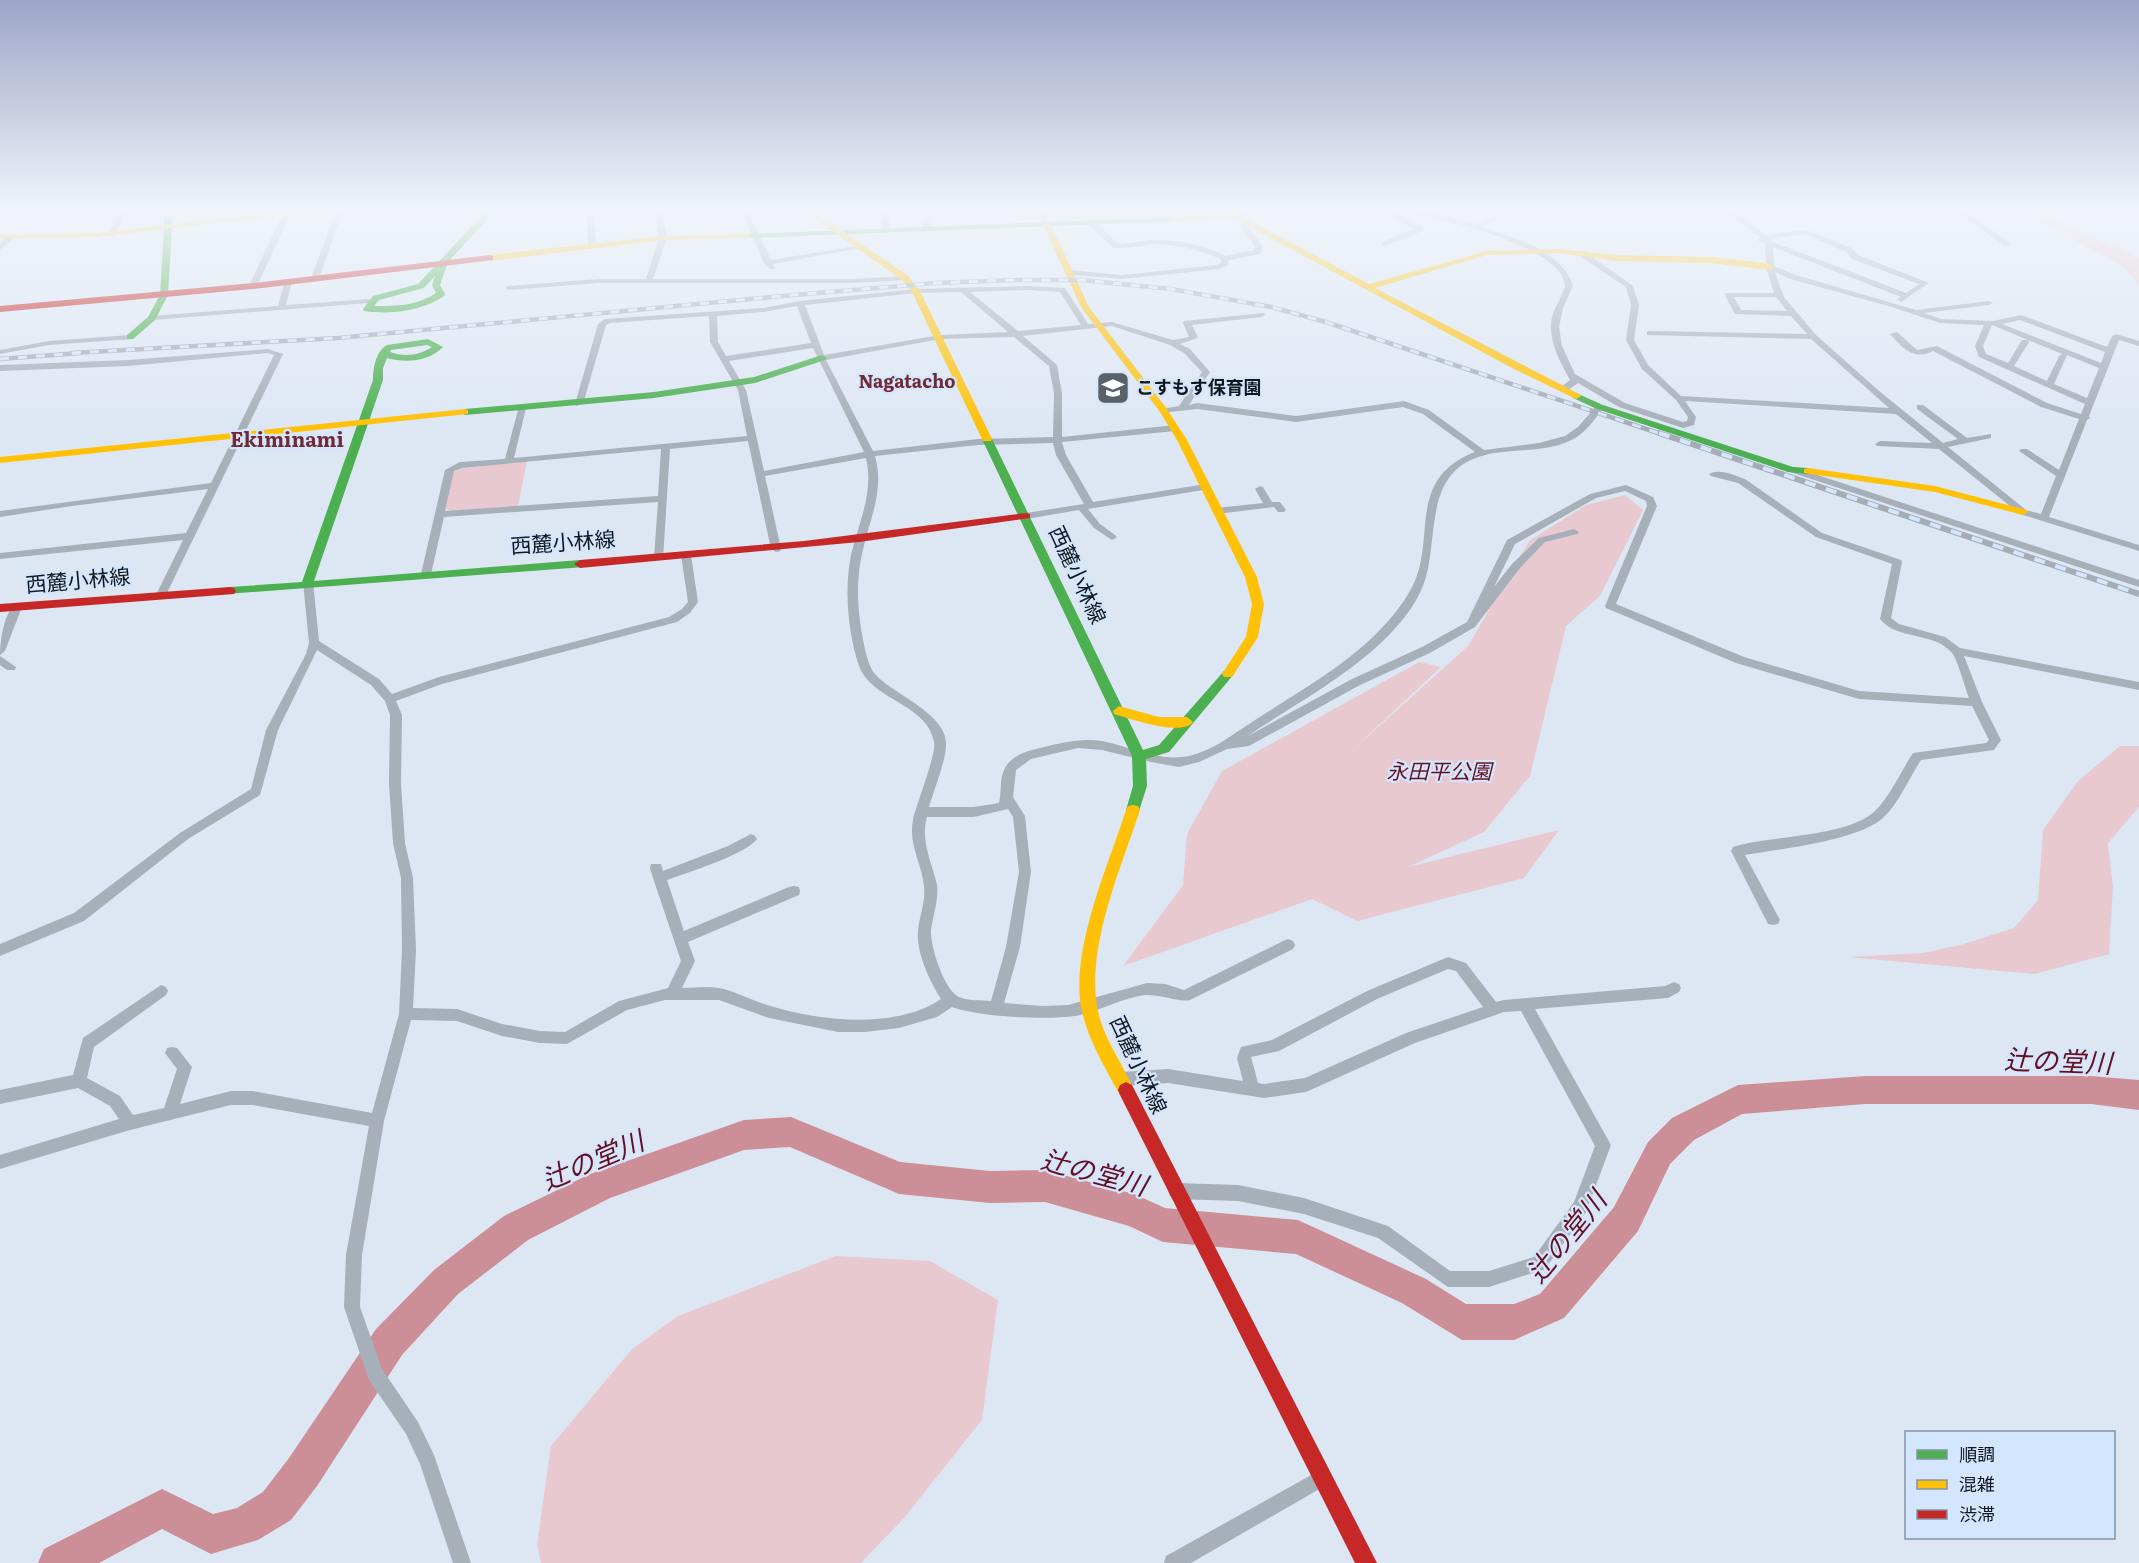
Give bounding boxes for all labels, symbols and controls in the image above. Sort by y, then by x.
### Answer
district label: Nagatacho [859,367,955,394]
school or university icon: こすもす保育園 [1095,370,1131,406]
place label: こすもす保育園 [1136,373,1262,400]
district label: Ekiminami [230,423,344,453]
street label: 西麓小林線 [1043,520,1116,628]
street label: 西麓小林線 [509,521,616,560]
street label: 西麓小林線 [24,558,131,599]
park label: 永田平公園 [1387,754,1494,785]
street label: 西麓小林線 [1104,1010,1177,1118]
water label: 辻の堂川 [2003,1037,2116,1081]
water label: 辻の堂川 [534,1118,652,1198]
water label: 辻の堂川 [1037,1137,1155,1204]
water label: 辻の堂川 [1515,1178,1616,1290]
legend [1905,1431,2115,1539]
text: 順調 [1959,1440,1995,1467]
text: 混雑 [1959,1470,1995,1497]
text: 渋滞 [1959,1500,1995,1527]

